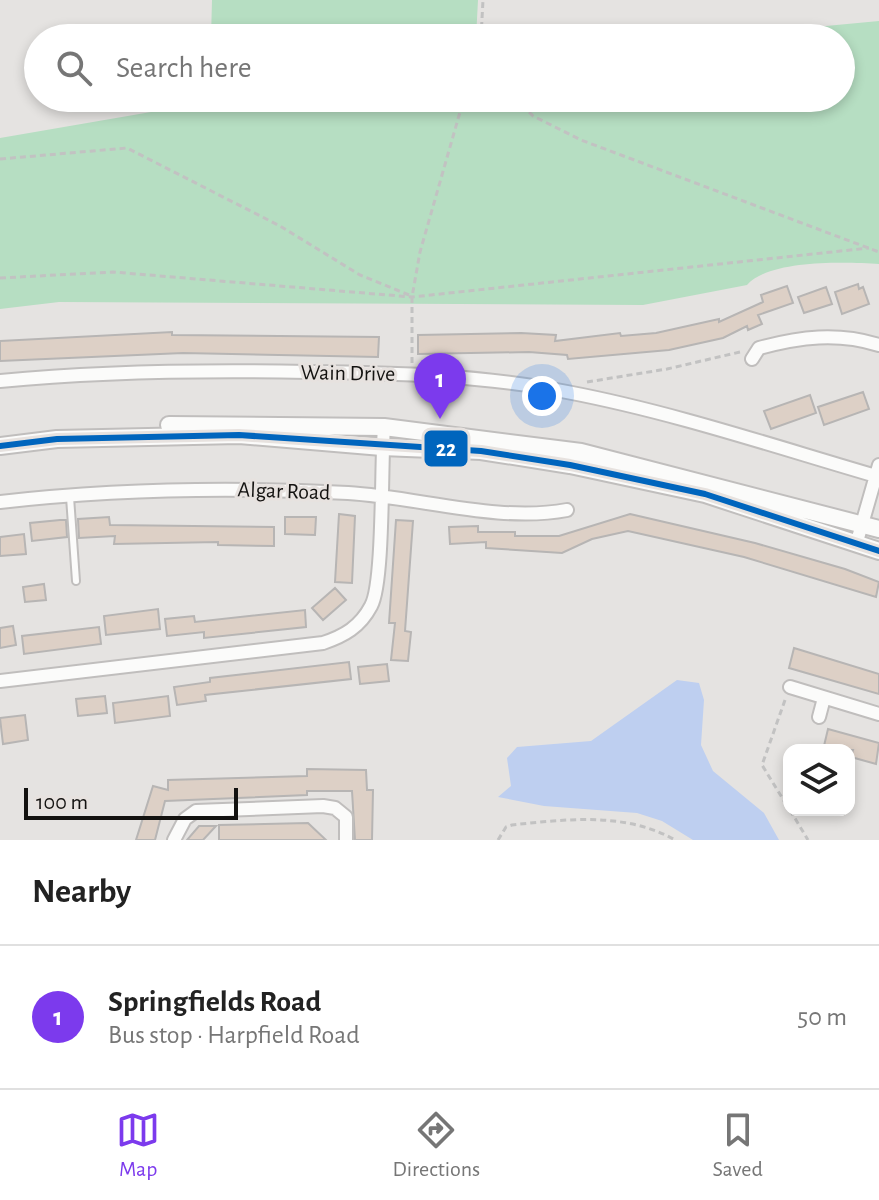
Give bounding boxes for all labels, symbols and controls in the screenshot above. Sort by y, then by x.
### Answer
search box [24,24,855,112]
icon: search [52,46,96,90]
text: Search here [116,53,252,83]
pin: 1 [414,353,466,419]
street label: Wain Drive [300,361,396,385]
your location [522,376,562,416]
line badge: 22 [423,429,469,468]
text: 22 [436,438,456,460]
street label: Algar Road [237,478,331,504]
map controls [783,744,855,816]
button: layers [783,744,855,816]
scale bar [24,784,238,820]
text: 100 m [36,791,88,813]
text: Nearby [32,875,131,909]
text: Springfields Road [108,987,321,1017]
text: 1 [53,1004,63,1030]
text: 50 m [797,1004,847,1030]
text: Bus stop · Harpfield Road [108,1022,360,1048]
tab: Map [116,1108,160,1182]
tab: Directions [392,1108,480,1182]
tab: Saved [712,1108,763,1182]

